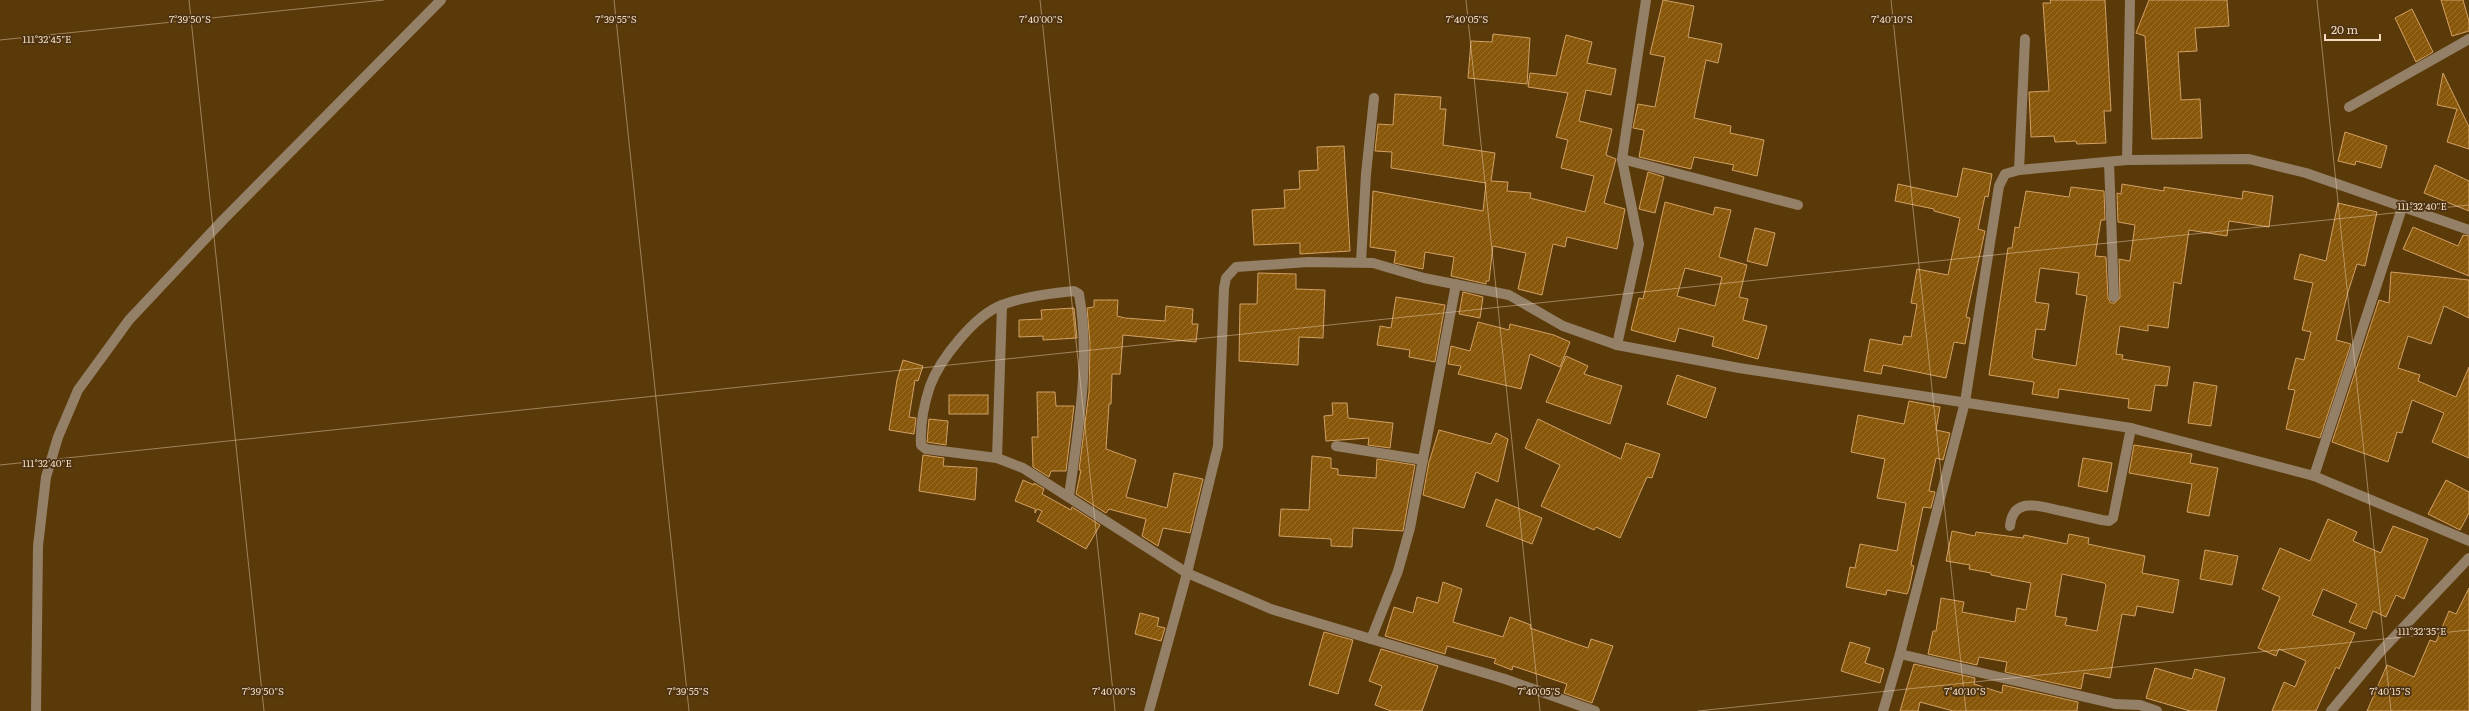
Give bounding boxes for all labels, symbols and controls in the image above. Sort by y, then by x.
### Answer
text: 7°39'50"S [169,11,211,26]
text: 7°39'55"S [595,11,637,26]
text: 7°40'00"S [1019,11,1063,26]
text: 7°40'05"S [1446,11,1488,26]
text: 7°40'10"S [1871,11,1913,26]
scale bar [2325,16,2380,42]
text: 20 m [2331,20,2358,38]
text: 111°32'45"E [23,31,71,46]
text: 111°32'40"E [2397,198,2447,213]
text: 111°32'40"E [22,455,72,470]
text: 111°32'35"E [2398,623,2446,638]
text: 7°39'50"S [242,683,284,698]
text: 7°39'55"S [667,683,709,698]
text: 7°40'00"S [1092,683,1136,698]
text: 7°40'05"S [1518,683,1560,698]
text: 7°40'10"S [1944,683,1986,698]
text: 7°40'15"S [2370,683,2411,698]

